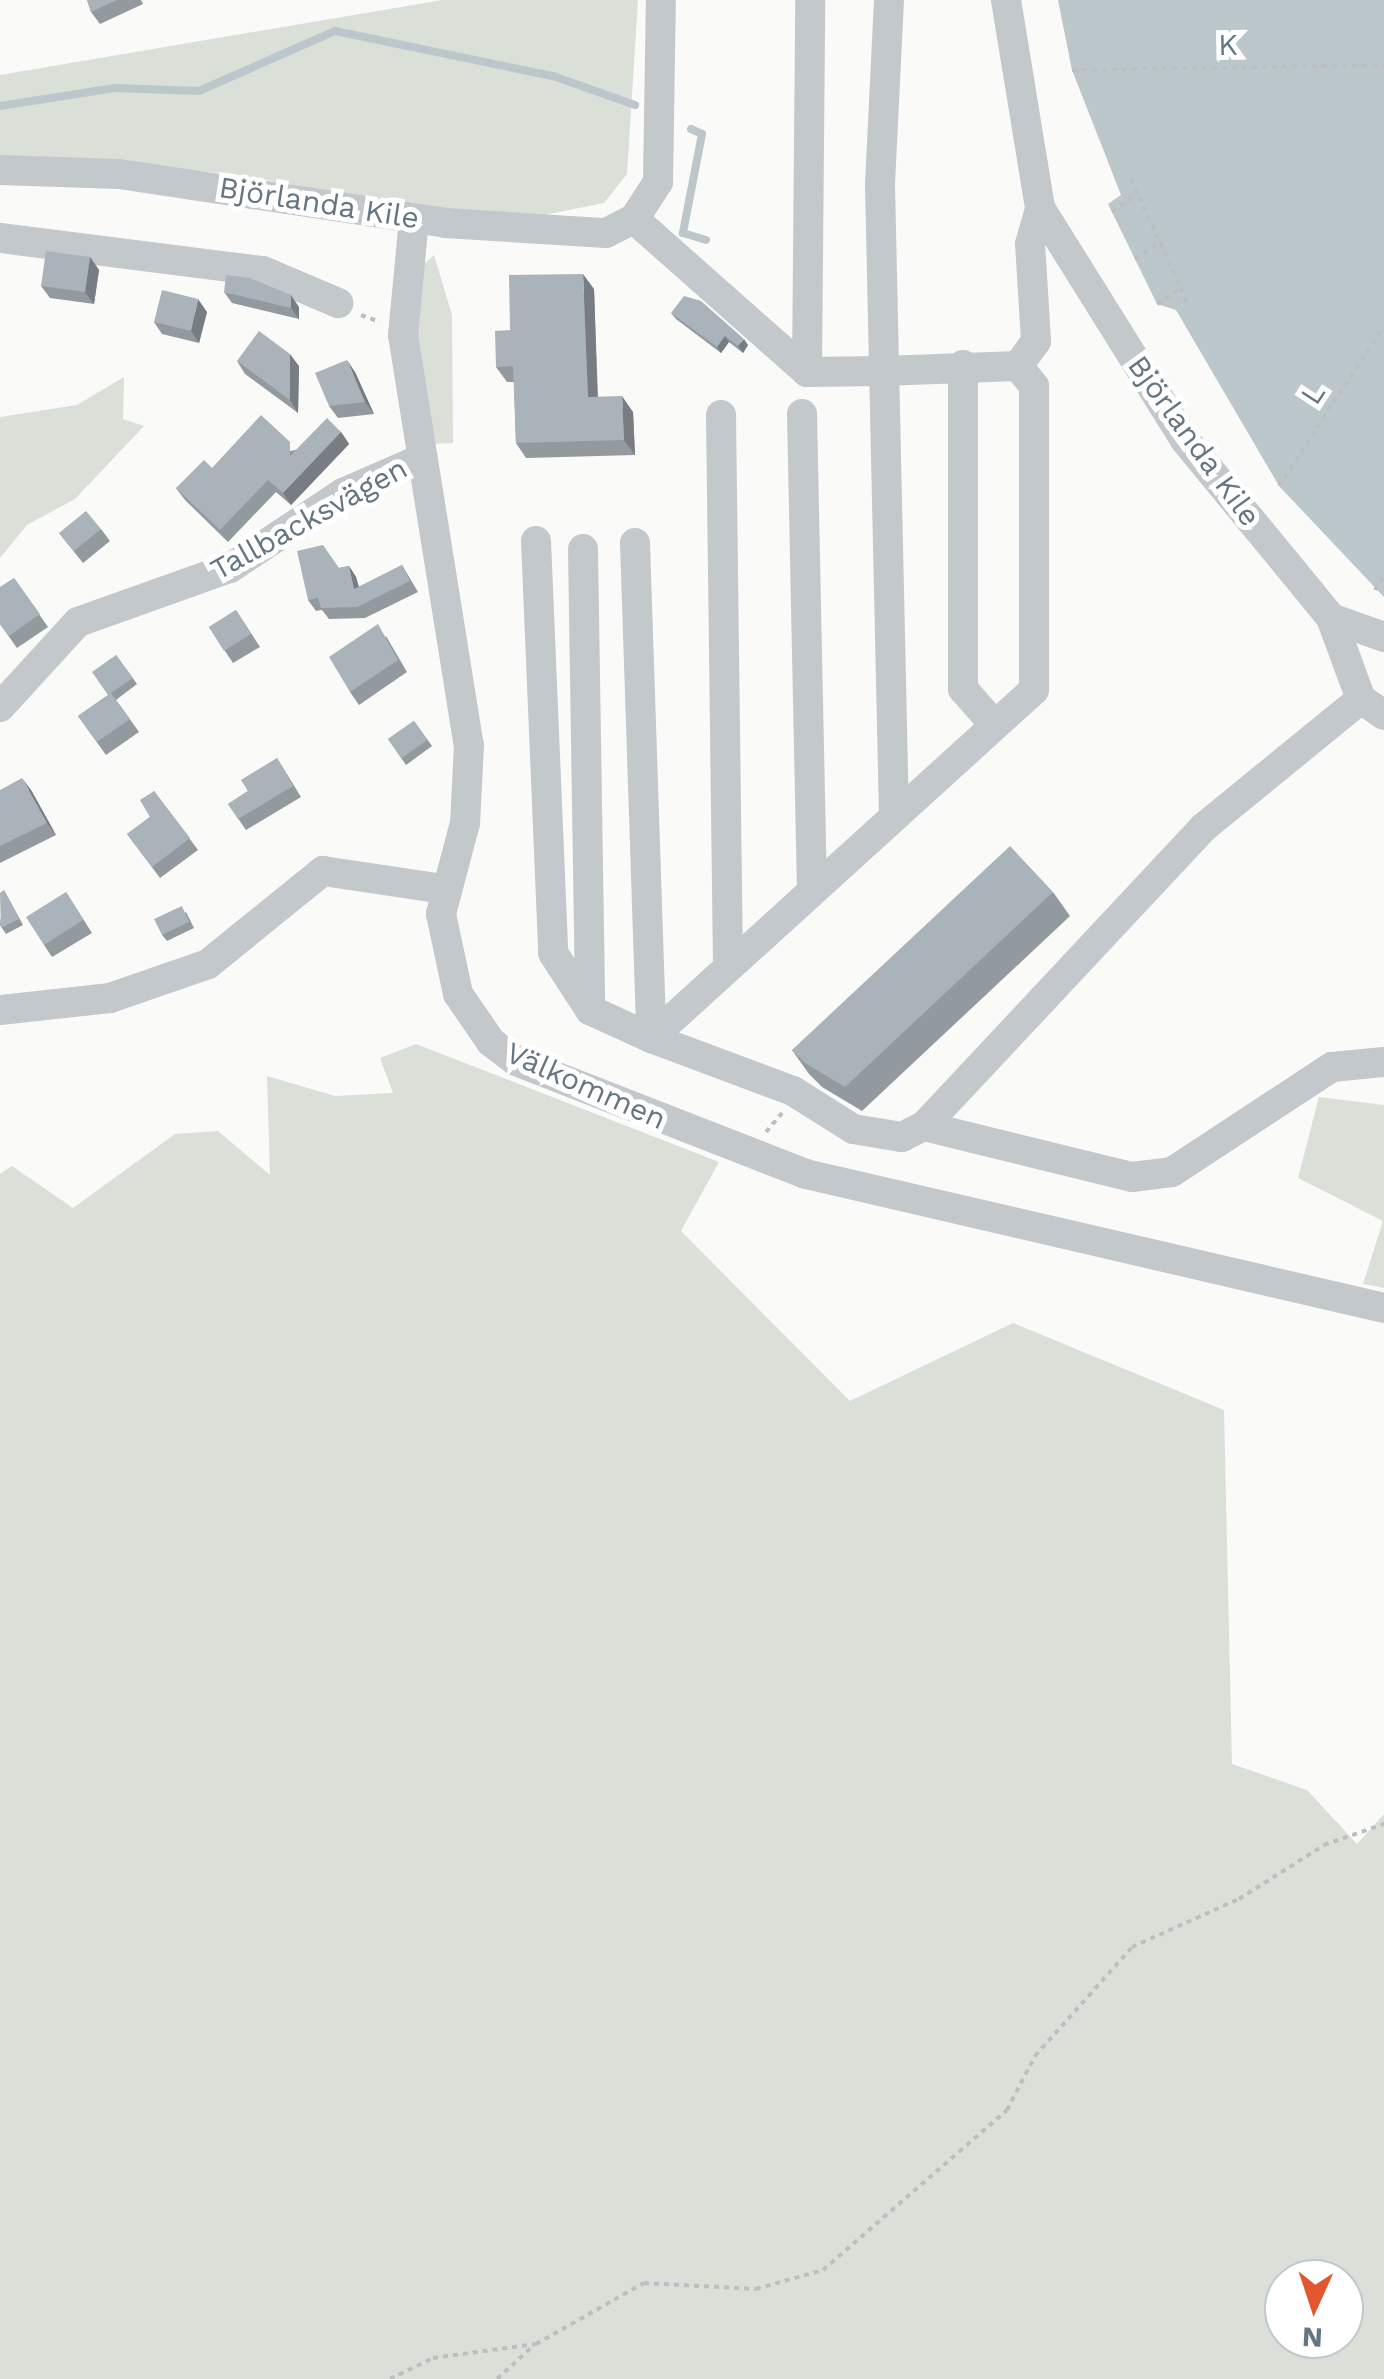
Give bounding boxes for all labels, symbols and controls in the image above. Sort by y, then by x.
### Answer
street label: K [1218,27,1238,63]
street label: Björlanda Kile [216,169,422,237]
street label: Björlanda Kile [1120,348,1268,534]
street label: L [1293,377,1333,411]
street label: Tallbacksvägen [204,450,414,588]
street label: Välkommen [500,1035,672,1137]
north arrow [1264,2259,1364,2359]
text: N [1301,2320,1324,2354]

